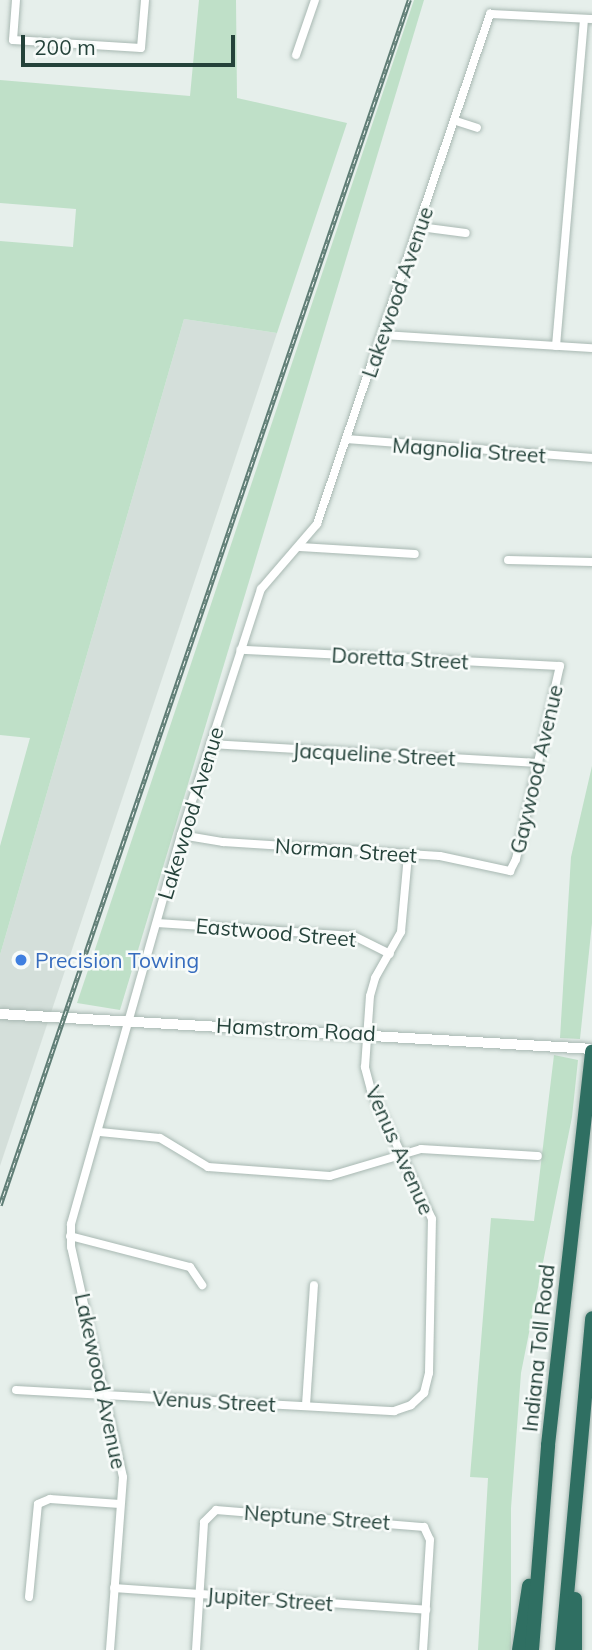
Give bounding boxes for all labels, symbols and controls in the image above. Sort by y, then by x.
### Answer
scale bar [24,21,238,65]
text: 200 m [34,34,96,60]
street label: Lakewood Avenue [356,203,438,381]
street label: Magnolia Street [391,432,547,468]
street label: Doretta Street [331,642,469,674]
street label: Gaywood Avenue [504,682,568,856]
street label: Lakewood Avenue [152,724,228,902]
street label: Jacqueline Street [292,737,456,771]
street label: Norman Street [274,832,418,868]
street label: Eastwood Street [195,912,357,952]
place label: Precision Towing [35,947,199,973]
marker: Precision Towing [13,952,29,968]
street label: Hamstrom Road [216,1012,376,1046]
street label: Venus Avenue [360,1082,440,1218]
street label: Indiana Toll Road [517,1263,559,1433]
street label: Lakewood Avenue [70,1291,132,1471]
street label: Venus Street [152,1385,276,1417]
street label: Neptune Street [243,1499,391,1535]
street label: Jupiter Street [206,1582,334,1616]

